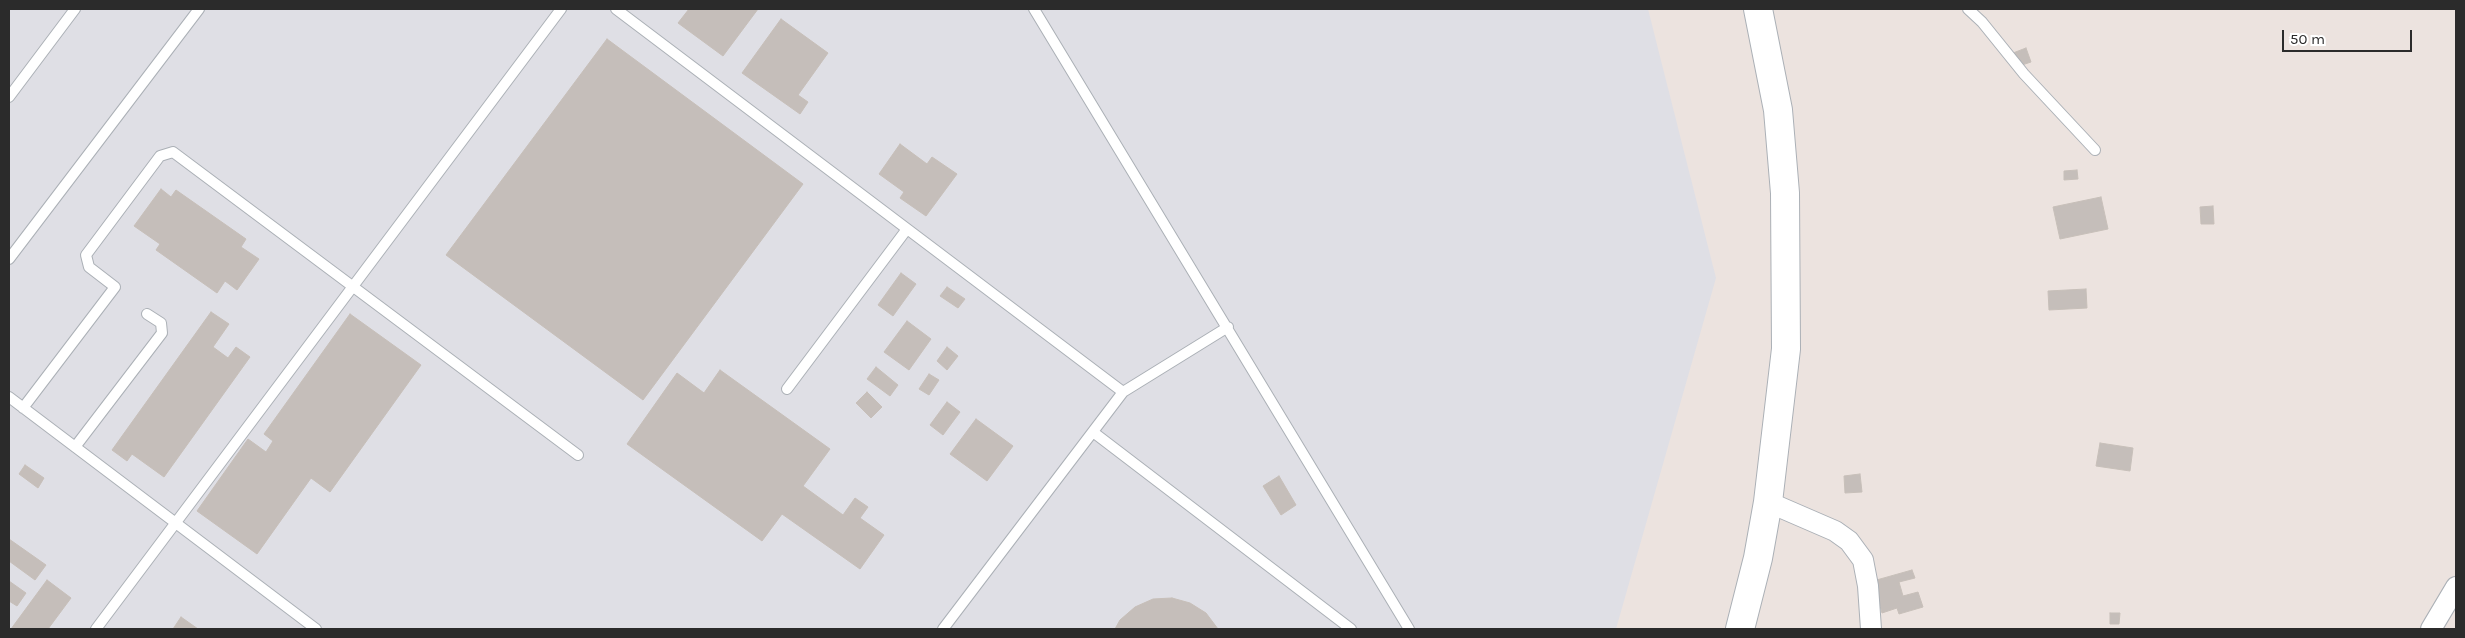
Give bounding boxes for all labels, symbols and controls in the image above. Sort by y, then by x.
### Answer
scale bar [2285,20,2415,52]
text: 50 m [2290,30,2325,48]

